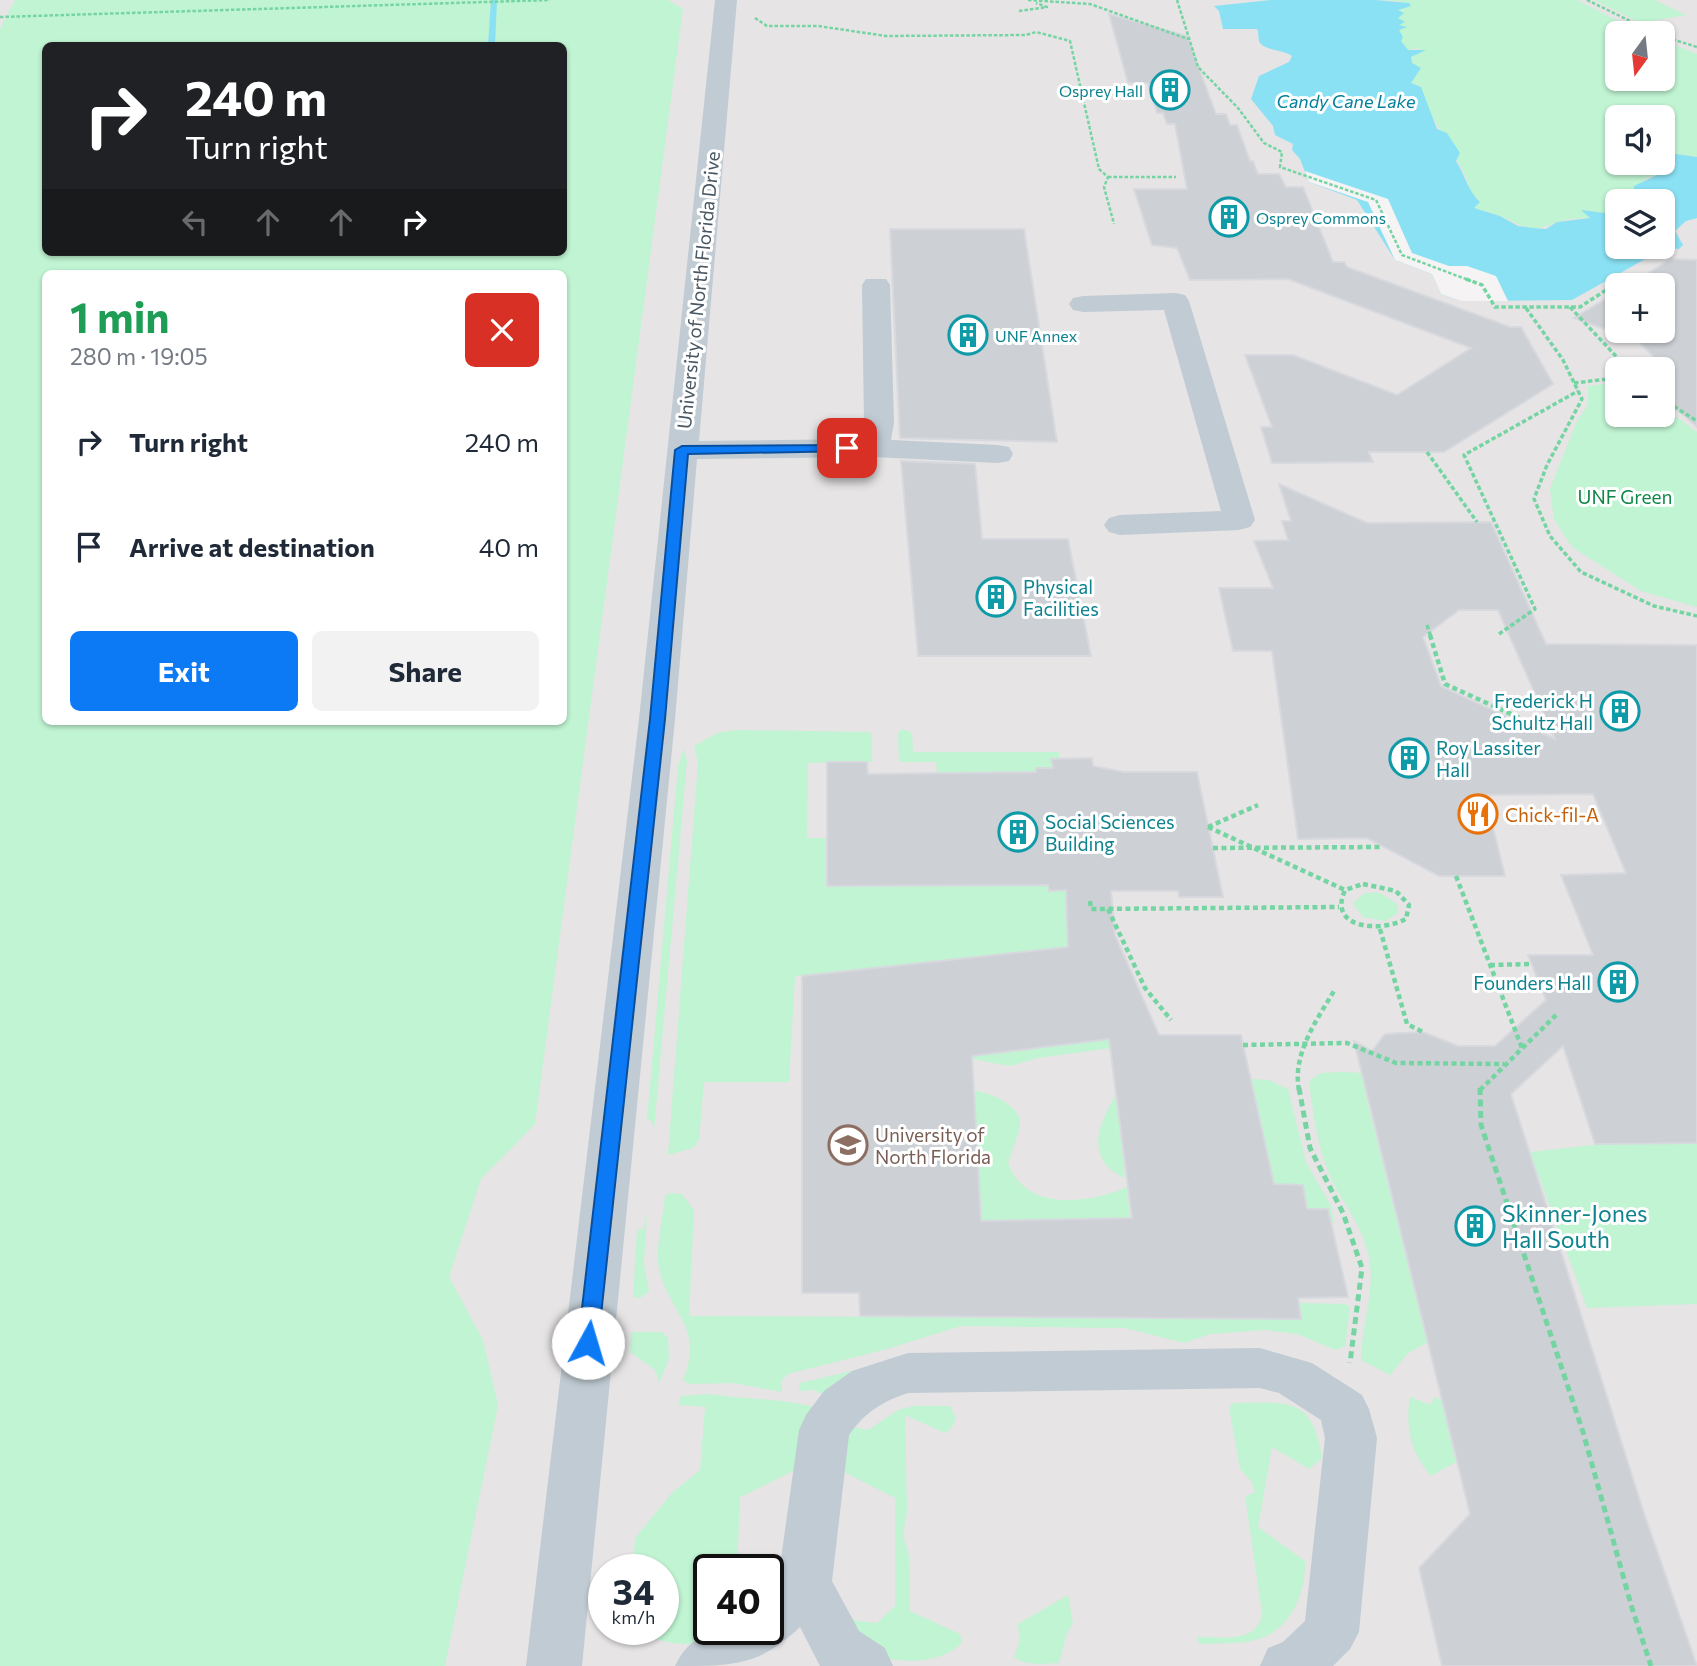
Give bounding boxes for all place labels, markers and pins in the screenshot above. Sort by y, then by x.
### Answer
building icon: Osprey Hall [1149,69,1191,111]
place label: Osprey Hall [1059,81,1143,100]
building icon: Osprey Commons [1208,196,1250,238]
place label: Osprey Commons [1256,208,1386,227]
building icon: UNF Annex [947,314,989,356]
place label: UNF Annex [995,326,1078,345]
pin [817,418,877,478]
place label: Physical Facilities [1023,575,1099,620]
building icon: Physical Facilities [975,576,1017,618]
place label: Frederick H Schultz Hall [1491,689,1593,734]
building icon: Frederick H Schultz Hall [1599,690,1641,732]
place label: Roy Lassiter Hall [1436,736,1541,781]
building icon: Roy Lassiter Hall [1388,737,1430,779]
restaurant icon: Chick-fil-A [1457,793,1499,835]
place label: Chick-fil-A [1505,803,1599,826]
place label: Social Sciences Building [1045,810,1175,855]
building icon: Social Sciences Building [997,811,1039,853]
building icon: Founders Hall [1597,961,1639,1003]
place label: Founders Hall [1473,971,1591,994]
place label: University of North Florida [875,1123,991,1168]
school or university icon: University of North Florida [827,1124,869,1166]
place label: Skinner-Jones Hall South [1502,1199,1647,1253]
building icon: Skinner-Jones Hall South [1454,1205,1496,1247]

